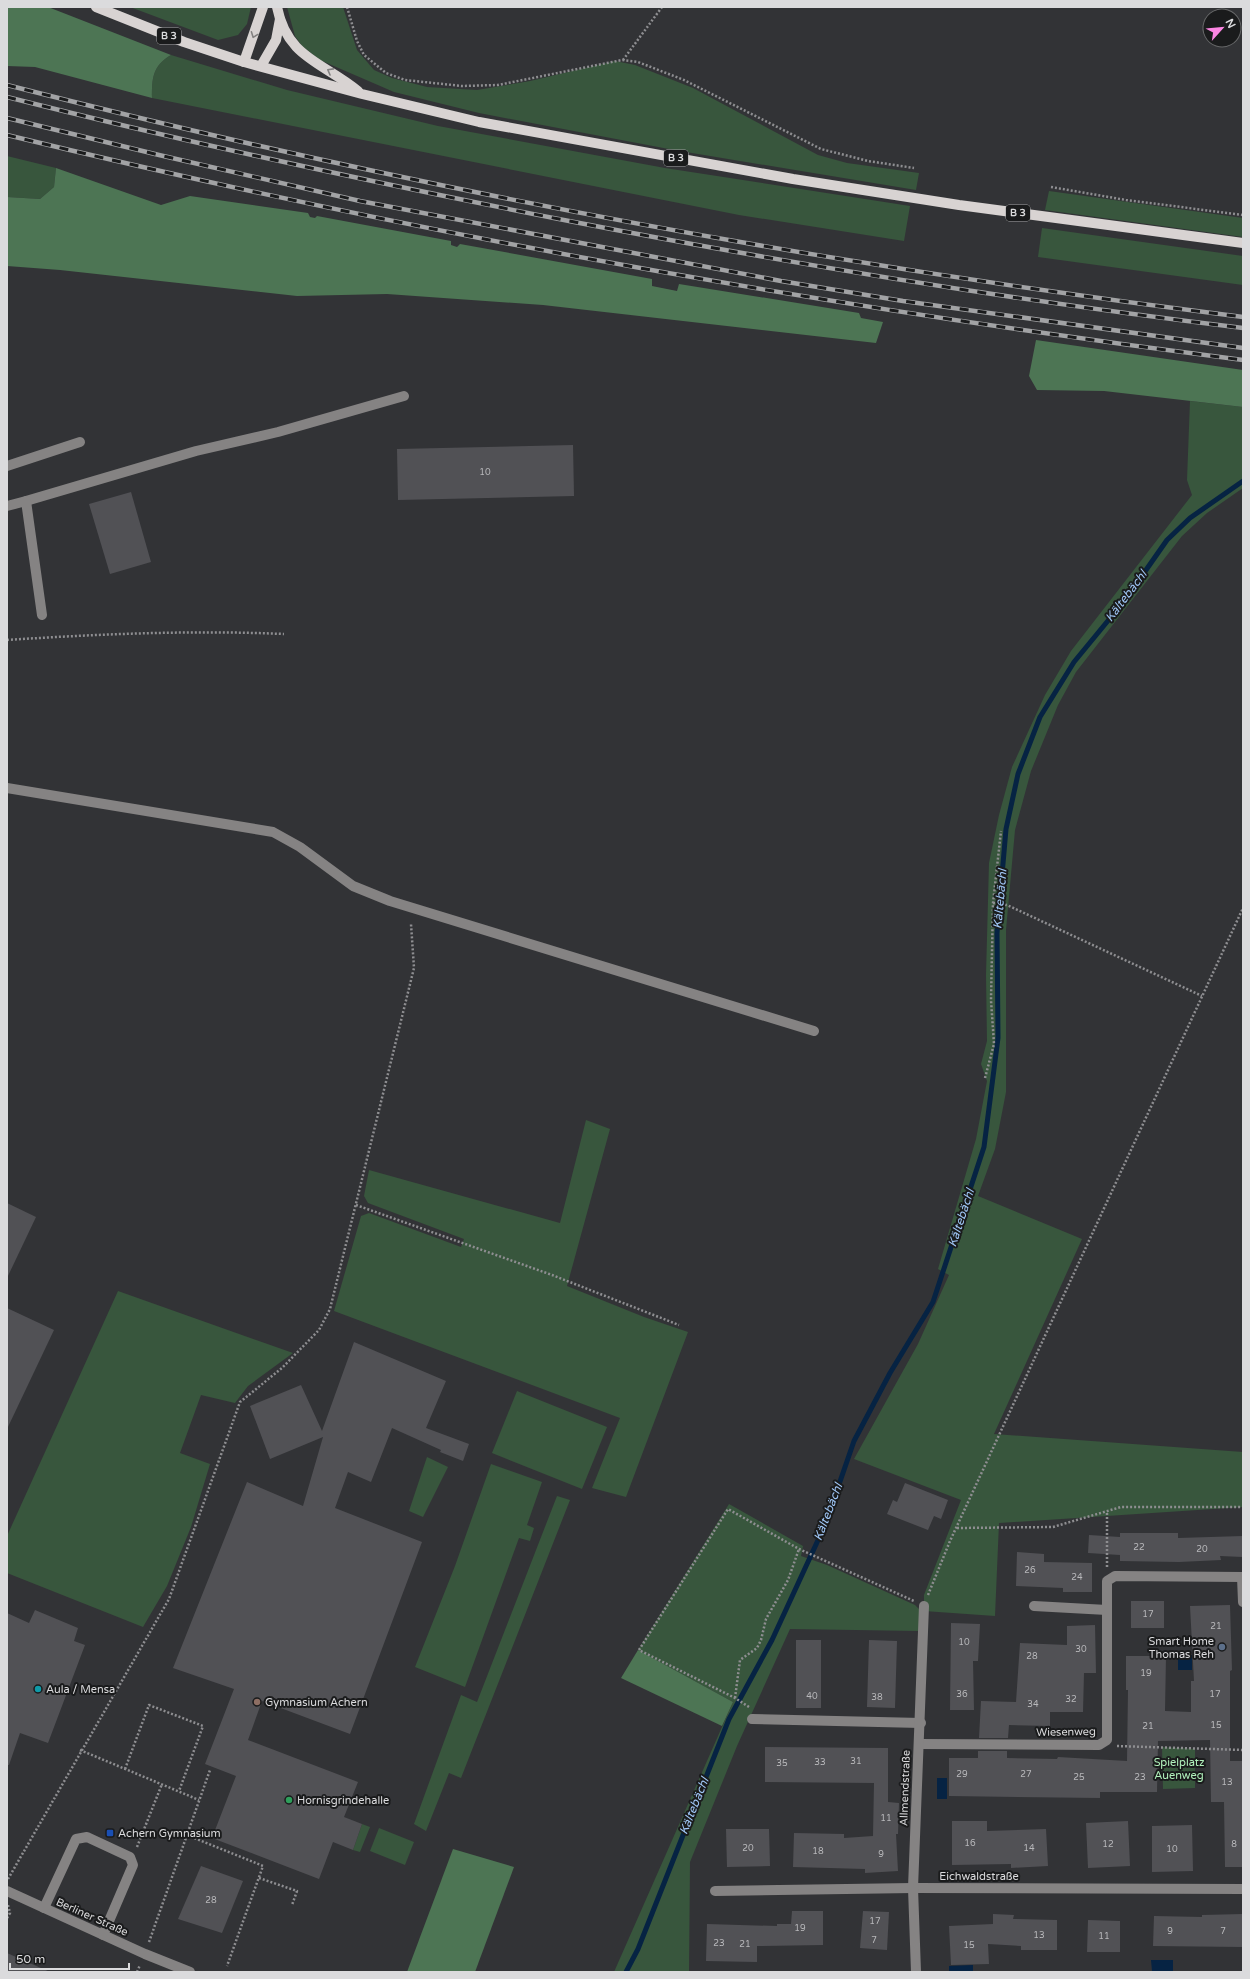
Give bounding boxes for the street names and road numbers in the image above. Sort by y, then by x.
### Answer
road number: B 3 [157,28,181,44]
road number: B 3 [664,150,688,166]
road number: B 3 [1006,205,1030,221]
street label: Wiesenweg [1036,1725,1096,1739]
street label: Allmendstraße [897,1750,913,1826]
street label: Eichwaldstraße [939,1870,1019,1883]
street label: Berliner Straße [54,1895,130,1939]

